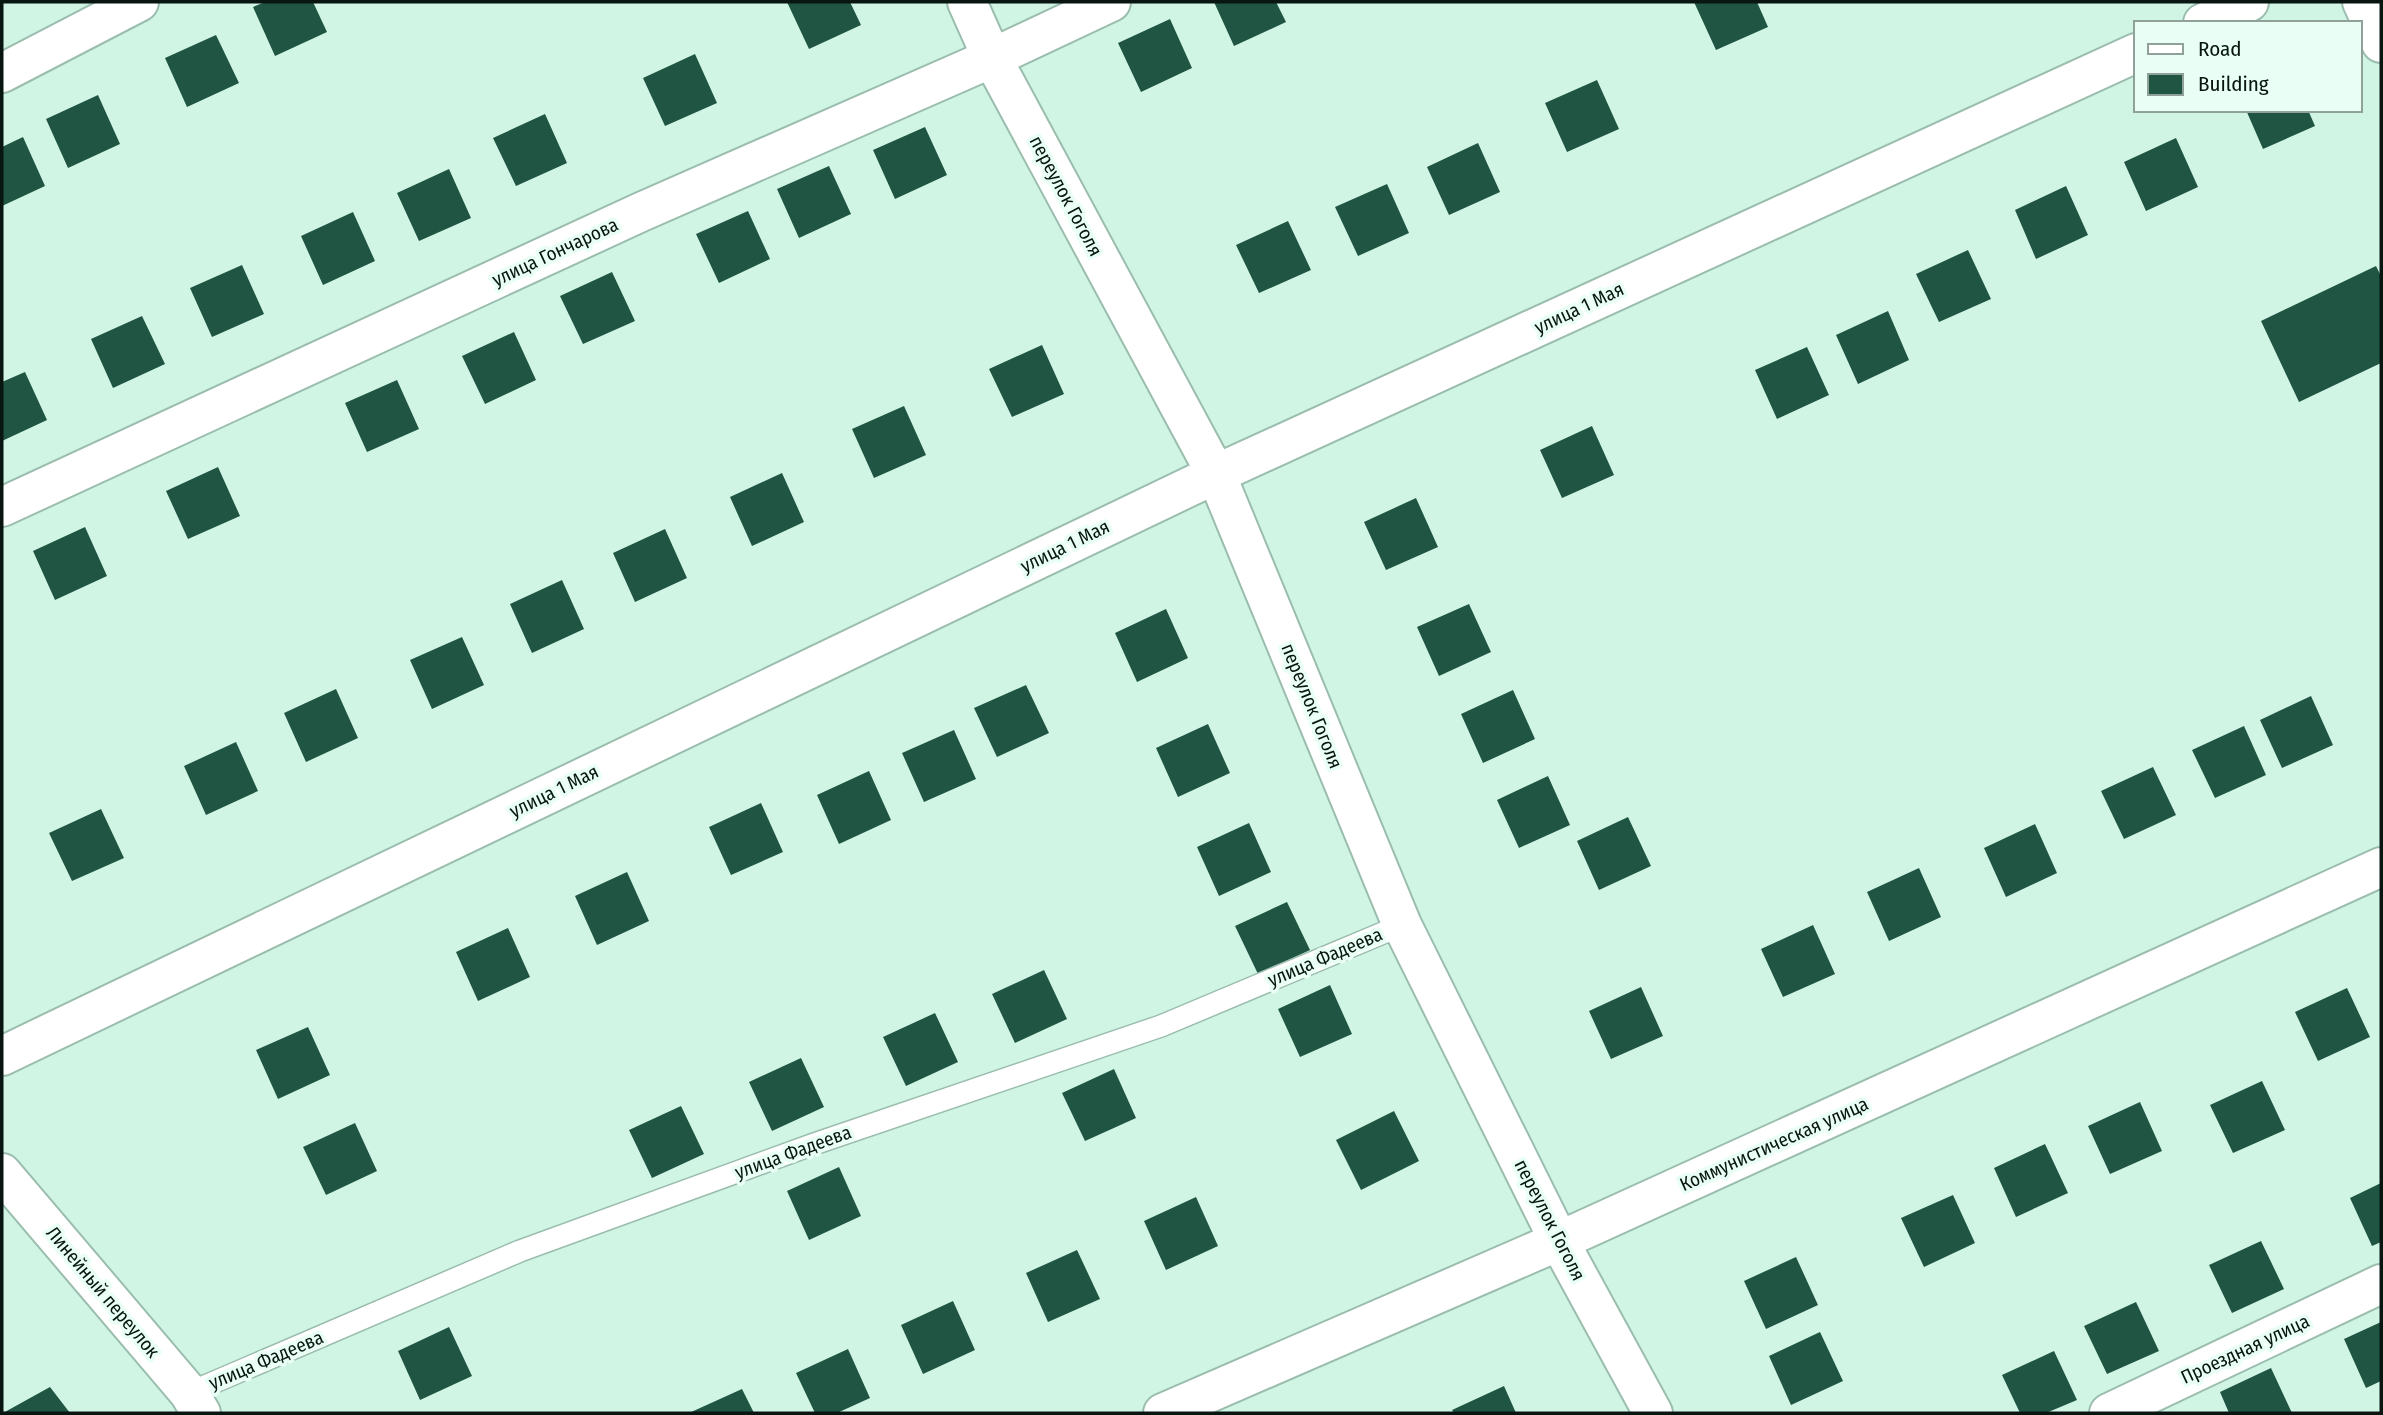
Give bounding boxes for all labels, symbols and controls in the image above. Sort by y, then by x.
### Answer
legend [2134,21,2362,112]
text: Road [2198,36,2242,62]
text: Building [2198,71,2269,97]
street label: переулок Гоголя [1025,132,1107,260]
street label: улица Гончарова [488,213,622,291]
street label: улица 1 Мая [1531,277,1627,339]
street label: улица 1 Мая [1017,515,1113,577]
street label: переулок Гоголя [1276,640,1348,772]
street label: улица 1 Мая [506,760,602,822]
street label: улица Фадеева [1264,923,1386,991]
street label: Коммунистическая улица [1676,1092,1872,1196]
street label: улица Фадеева [732,1120,854,1184]
street label: переулок Гоголя [1510,1156,1590,1284]
street label: Линейный переулок [41,1222,165,1362]
street label: Проездная улица [2177,1309,2313,1389]
street label: улица Фадеева [205,1326,327,1394]

